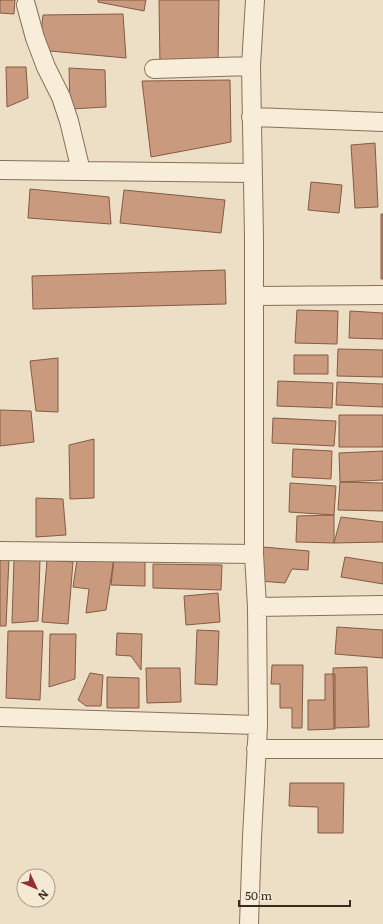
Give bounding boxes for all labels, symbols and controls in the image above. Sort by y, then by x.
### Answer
north arrow [16,868,56,908]
scale bar [239,882,350,908]
text: 50 m [245,886,272,904]
text: N [35,887,53,905]

